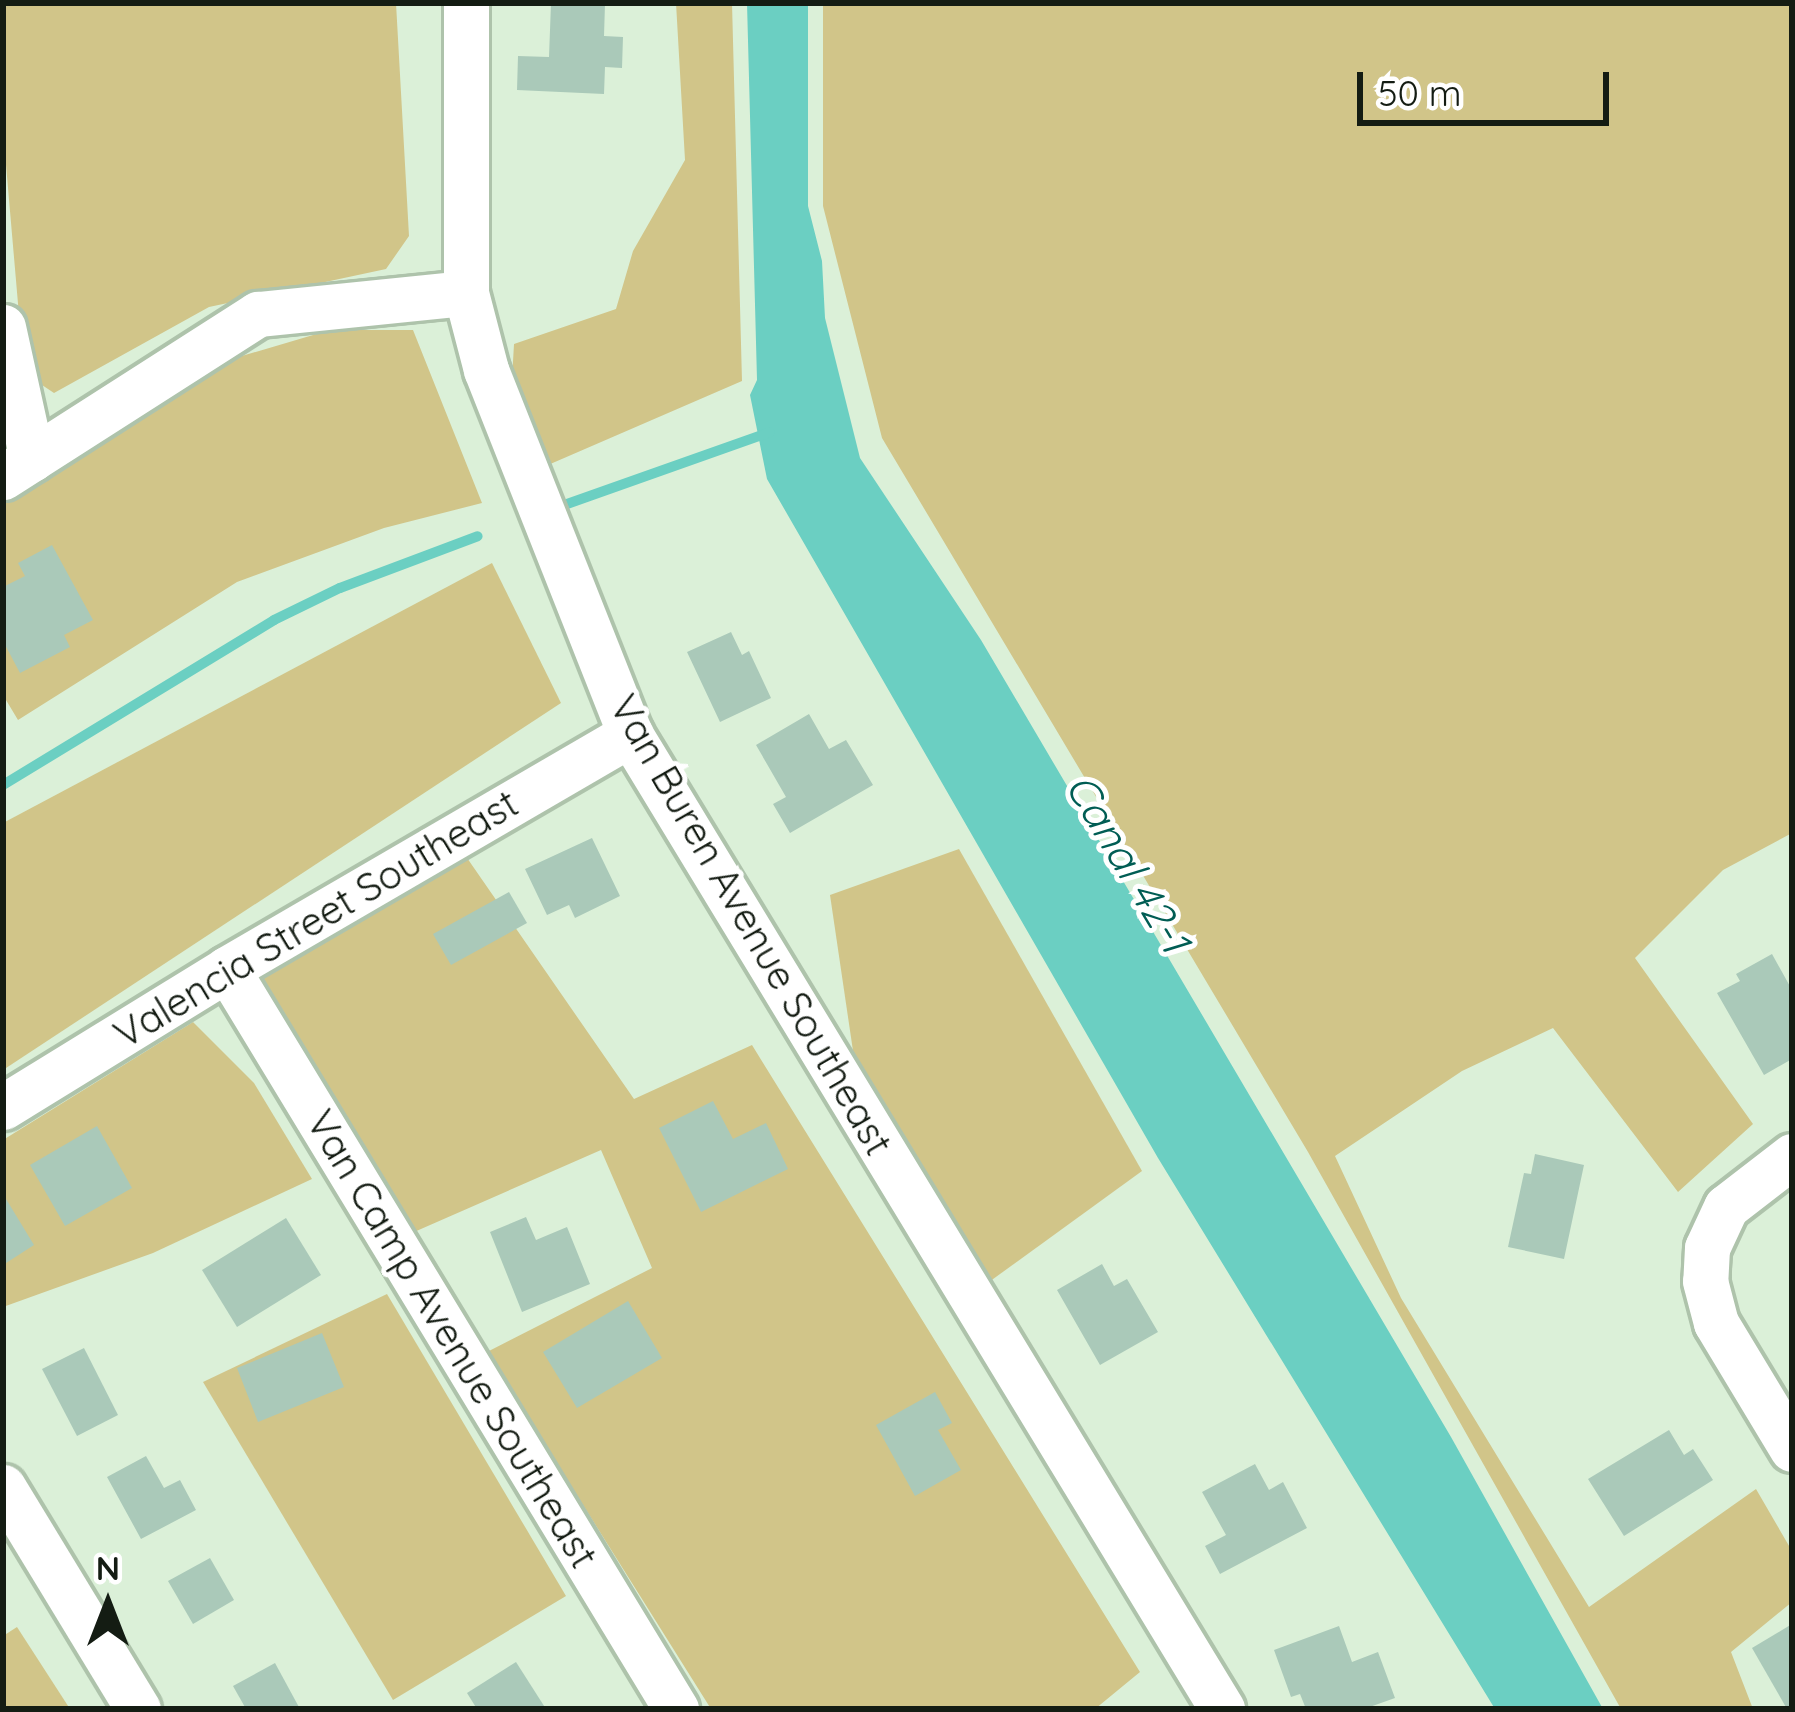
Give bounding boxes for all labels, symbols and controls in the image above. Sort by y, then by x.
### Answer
scale bar [1363,48,1615,122]
text: 50 m [1378,70,1462,115]
street label: Van Buren Avenue Southeast [600,687,902,1163]
water label: Canal 42-1 [1055,765,1201,961]
street label: Valencia Street Southeast [106,780,526,1058]
street label: Van Camp Avenue Southeast [297,1102,607,1576]
north arrow [48,1544,168,1664]
text: N [96,1547,120,1588]

